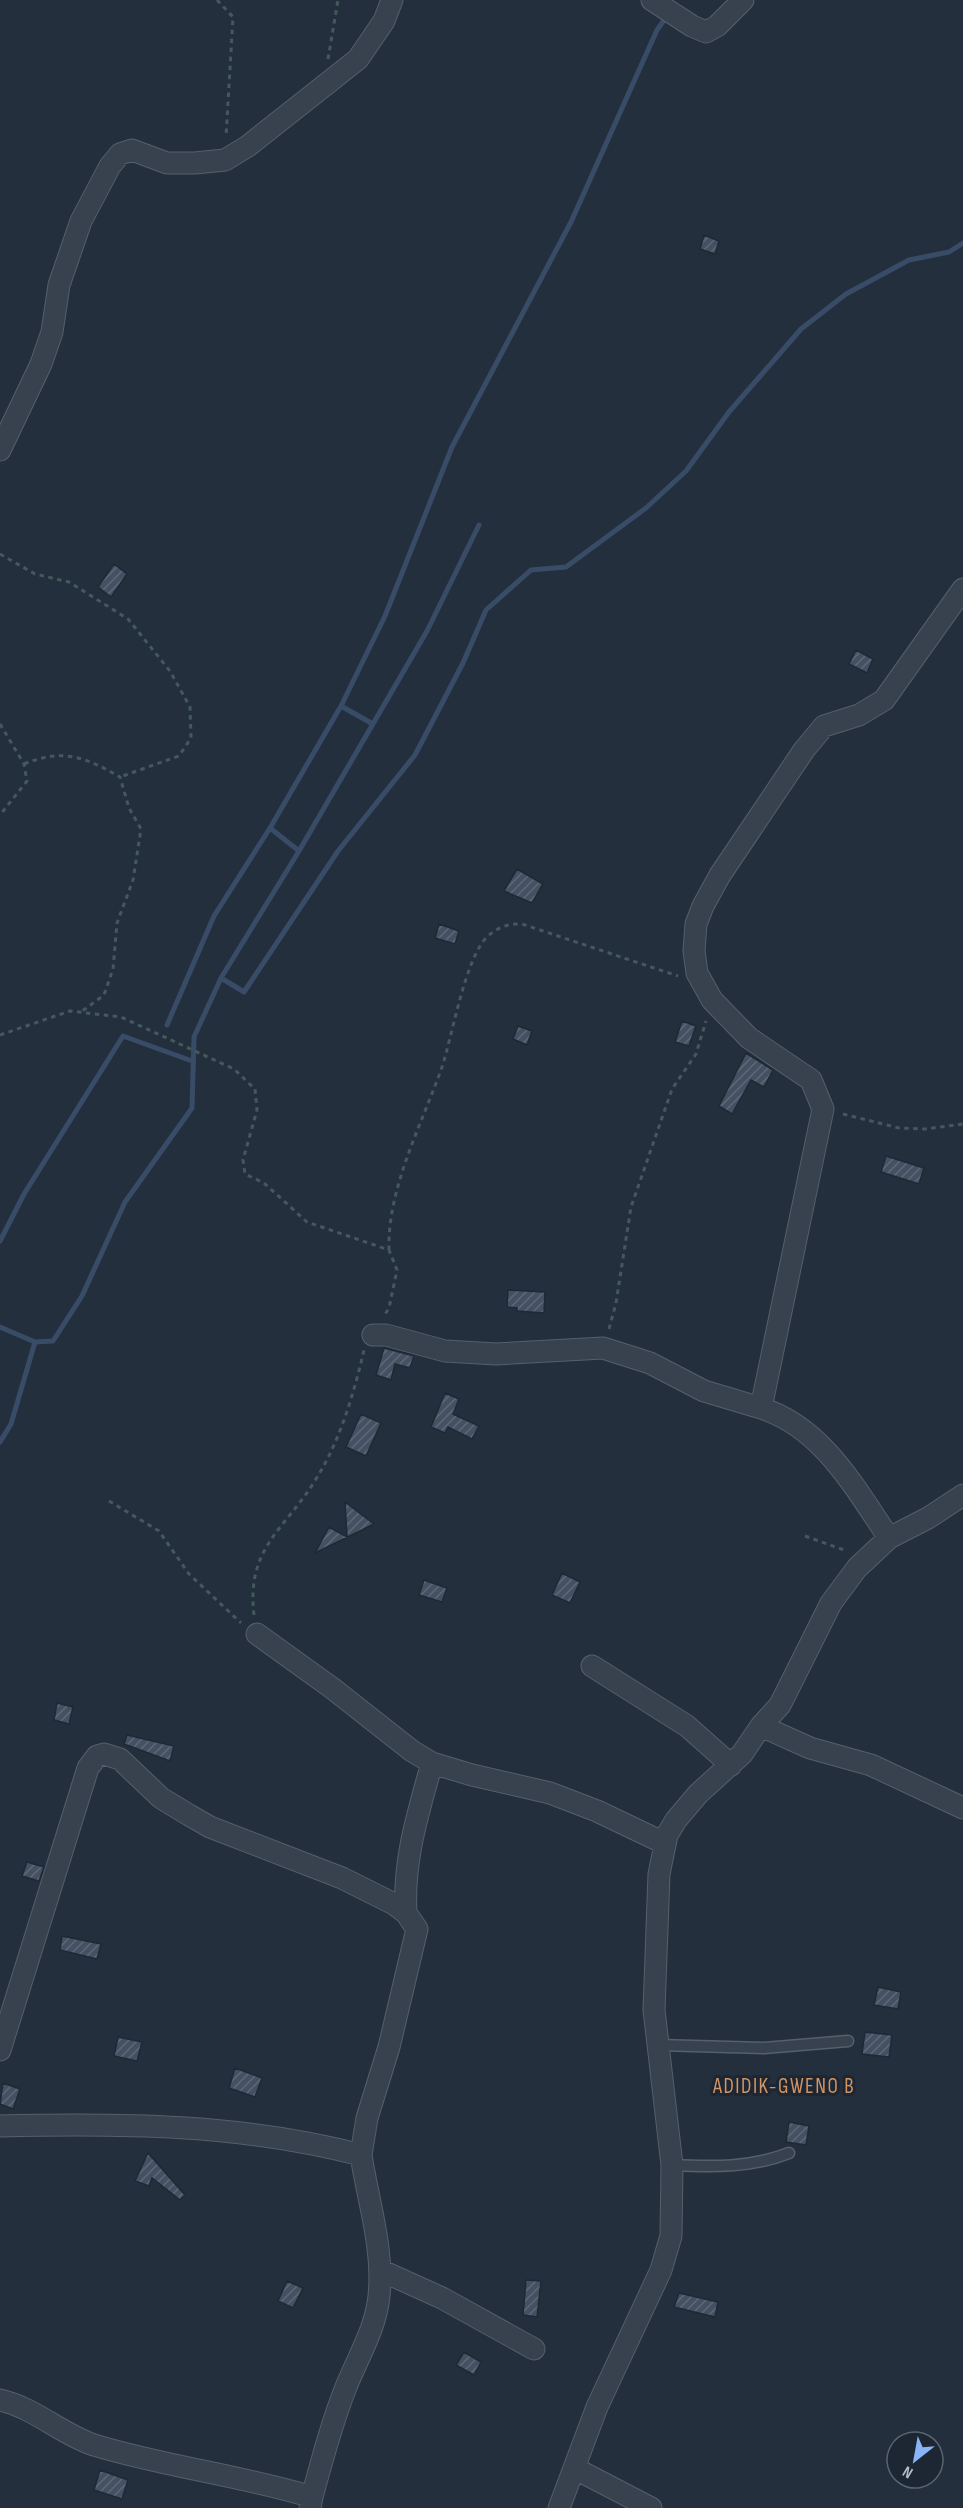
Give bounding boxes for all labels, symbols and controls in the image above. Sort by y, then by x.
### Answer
district label: ADIDIK-GWENO B [712,2074,855,2099]
north arrow [885,2430,945,2490]
text: N [899,2461,917,2482]

